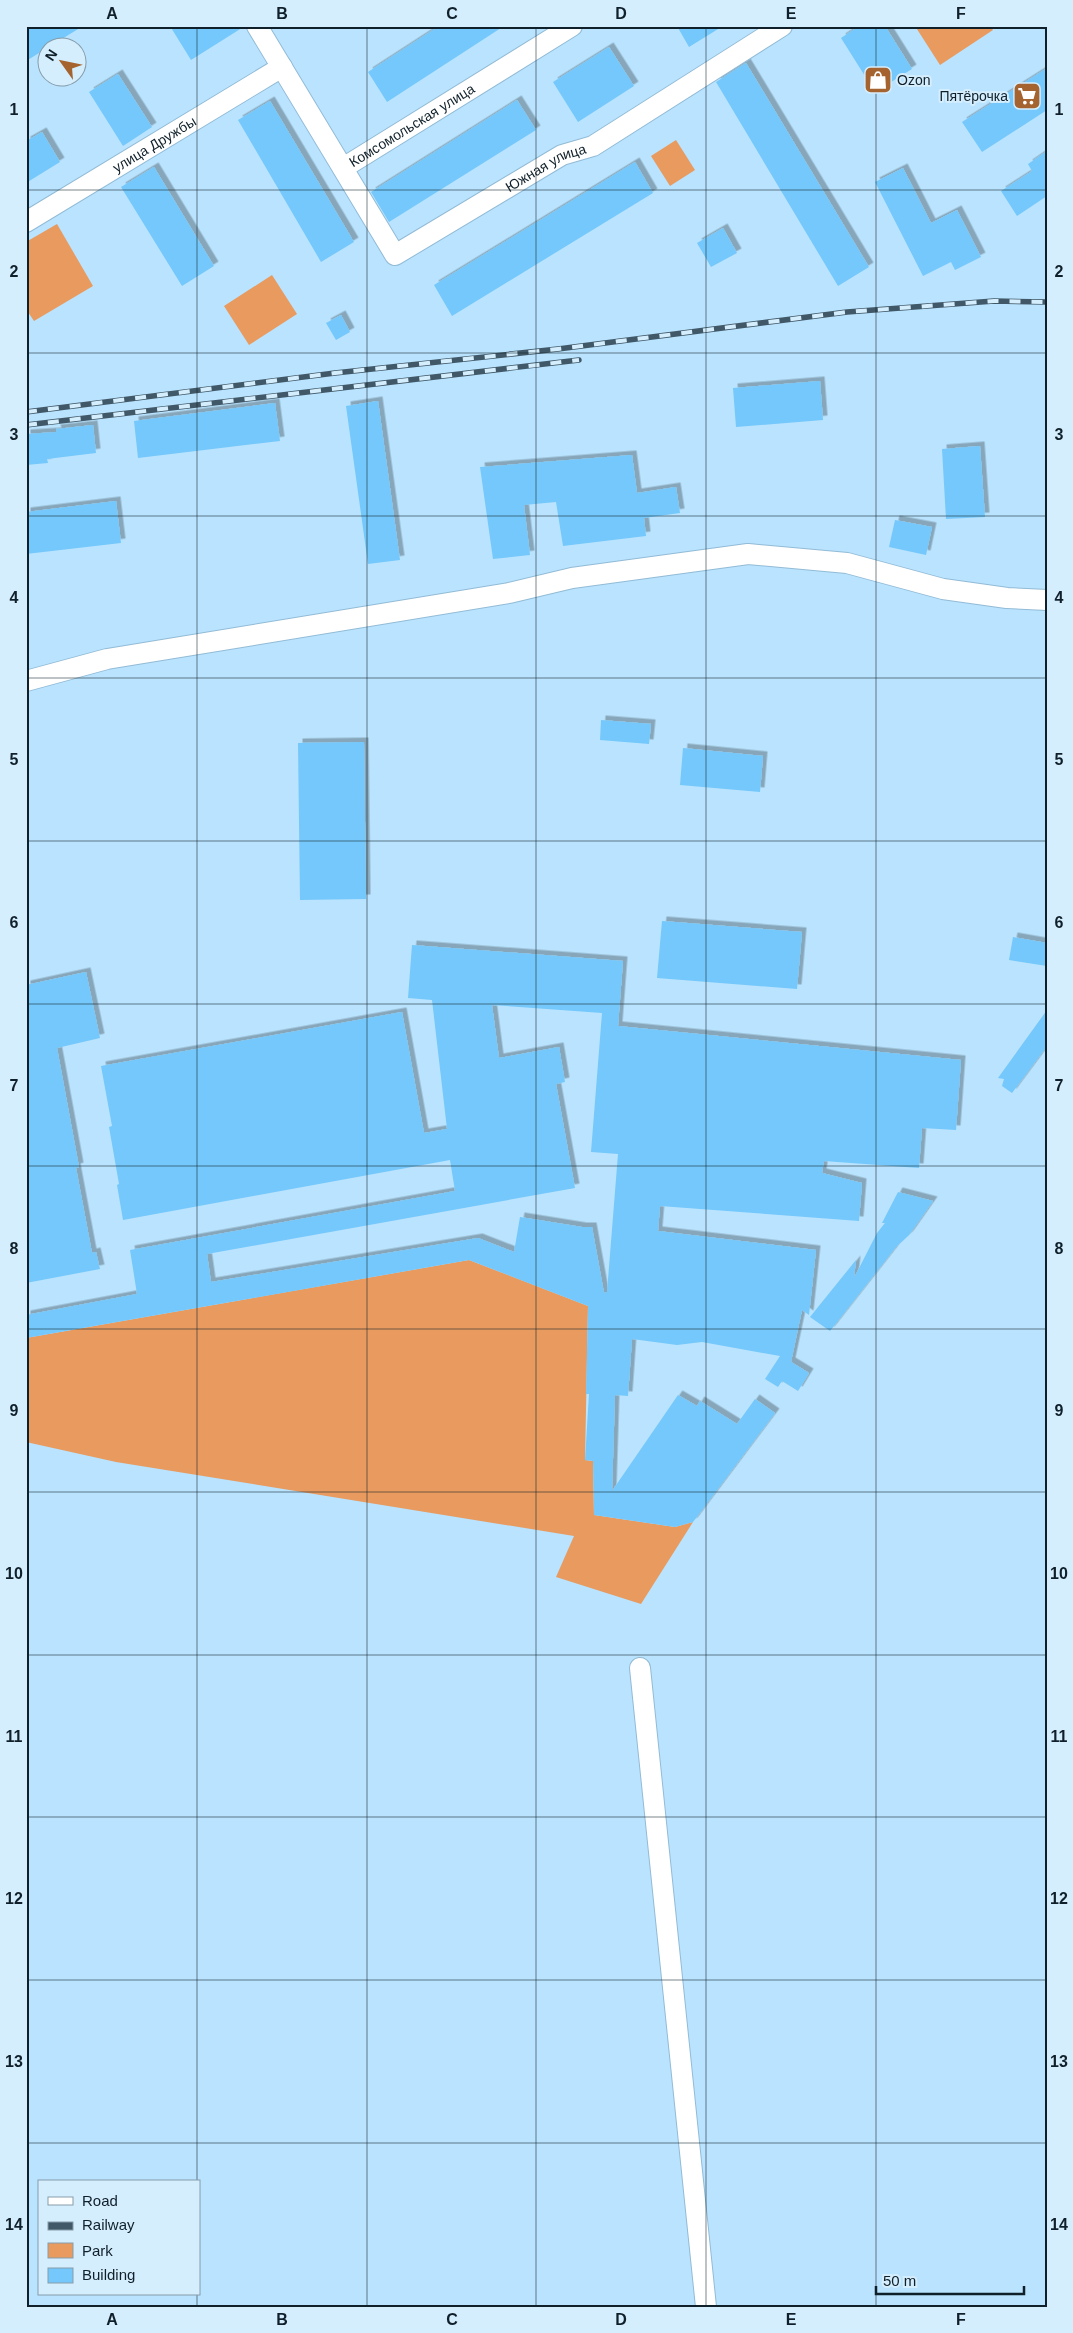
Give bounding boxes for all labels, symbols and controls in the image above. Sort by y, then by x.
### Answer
text: A [106,5,118,22]
text: B [276,5,288,22]
text: C [446,5,458,22]
text: D [615,5,627,22]
text: E [786,5,797,22]
text: F [956,5,966,22]
north arrow [38,38,88,88]
text: N [42,46,61,64]
shop icon: Ozon [863,65,893,95]
place label: Ozon [897,72,930,88]
street label: Комсомольская улица [346,80,478,170]
supermarket icon: Пятёрочка [1012,81,1042,111]
place label: Пятёрочка [939,88,1008,104]
text: 1 [10,101,19,118]
text: 1 [1055,101,1064,118]
street label: улица Дружбы [110,113,199,176]
street label: Южная улица [503,140,588,195]
text: 2 [10,263,19,280]
text: 2 [1055,263,1064,280]
text: 3 [10,426,19,443]
text: 3 [1055,426,1064,443]
text: 4 [10,589,19,606]
text: 4 [1055,589,1064,606]
text: 5 [10,751,19,768]
text: 5 [1055,751,1064,768]
text: 6 [10,914,19,931]
text: 6 [1055,914,1064,931]
text: 7 [10,1077,19,1094]
text: 7 [1055,1077,1064,1094]
text: 8 [10,1240,19,1257]
text: 8 [1055,1240,1064,1257]
text: 9 [10,1402,19,1419]
text: 9 [1055,1402,1064,1419]
text: 10 [5,1565,23,1582]
text: 10 [1050,1565,1068,1582]
text: 11 [6,1728,23,1745]
text: 11 [1051,1728,1068,1745]
text: 12 [5,1890,23,1907]
text: 12 [1050,1890,1068,1907]
text: 13 [5,2053,23,2070]
text: 13 [1050,2053,1068,2070]
legend [38,2180,200,2296]
text: Road [82,2192,118,2209]
text: 14 [5,2216,23,2233]
text: Railway [82,2216,135,2233]
text: 14 [1050,2216,1068,2233]
text: Park [82,2242,113,2259]
scale bar [876,2263,1023,2295]
text: Building [82,2266,135,2283]
text: 50 m [883,2272,916,2289]
text: A [106,2311,118,2328]
text: B [276,2311,288,2328]
text: C [446,2311,458,2328]
text: D [615,2311,627,2328]
text: E [786,2311,797,2328]
text: F [956,2311,966,2328]

